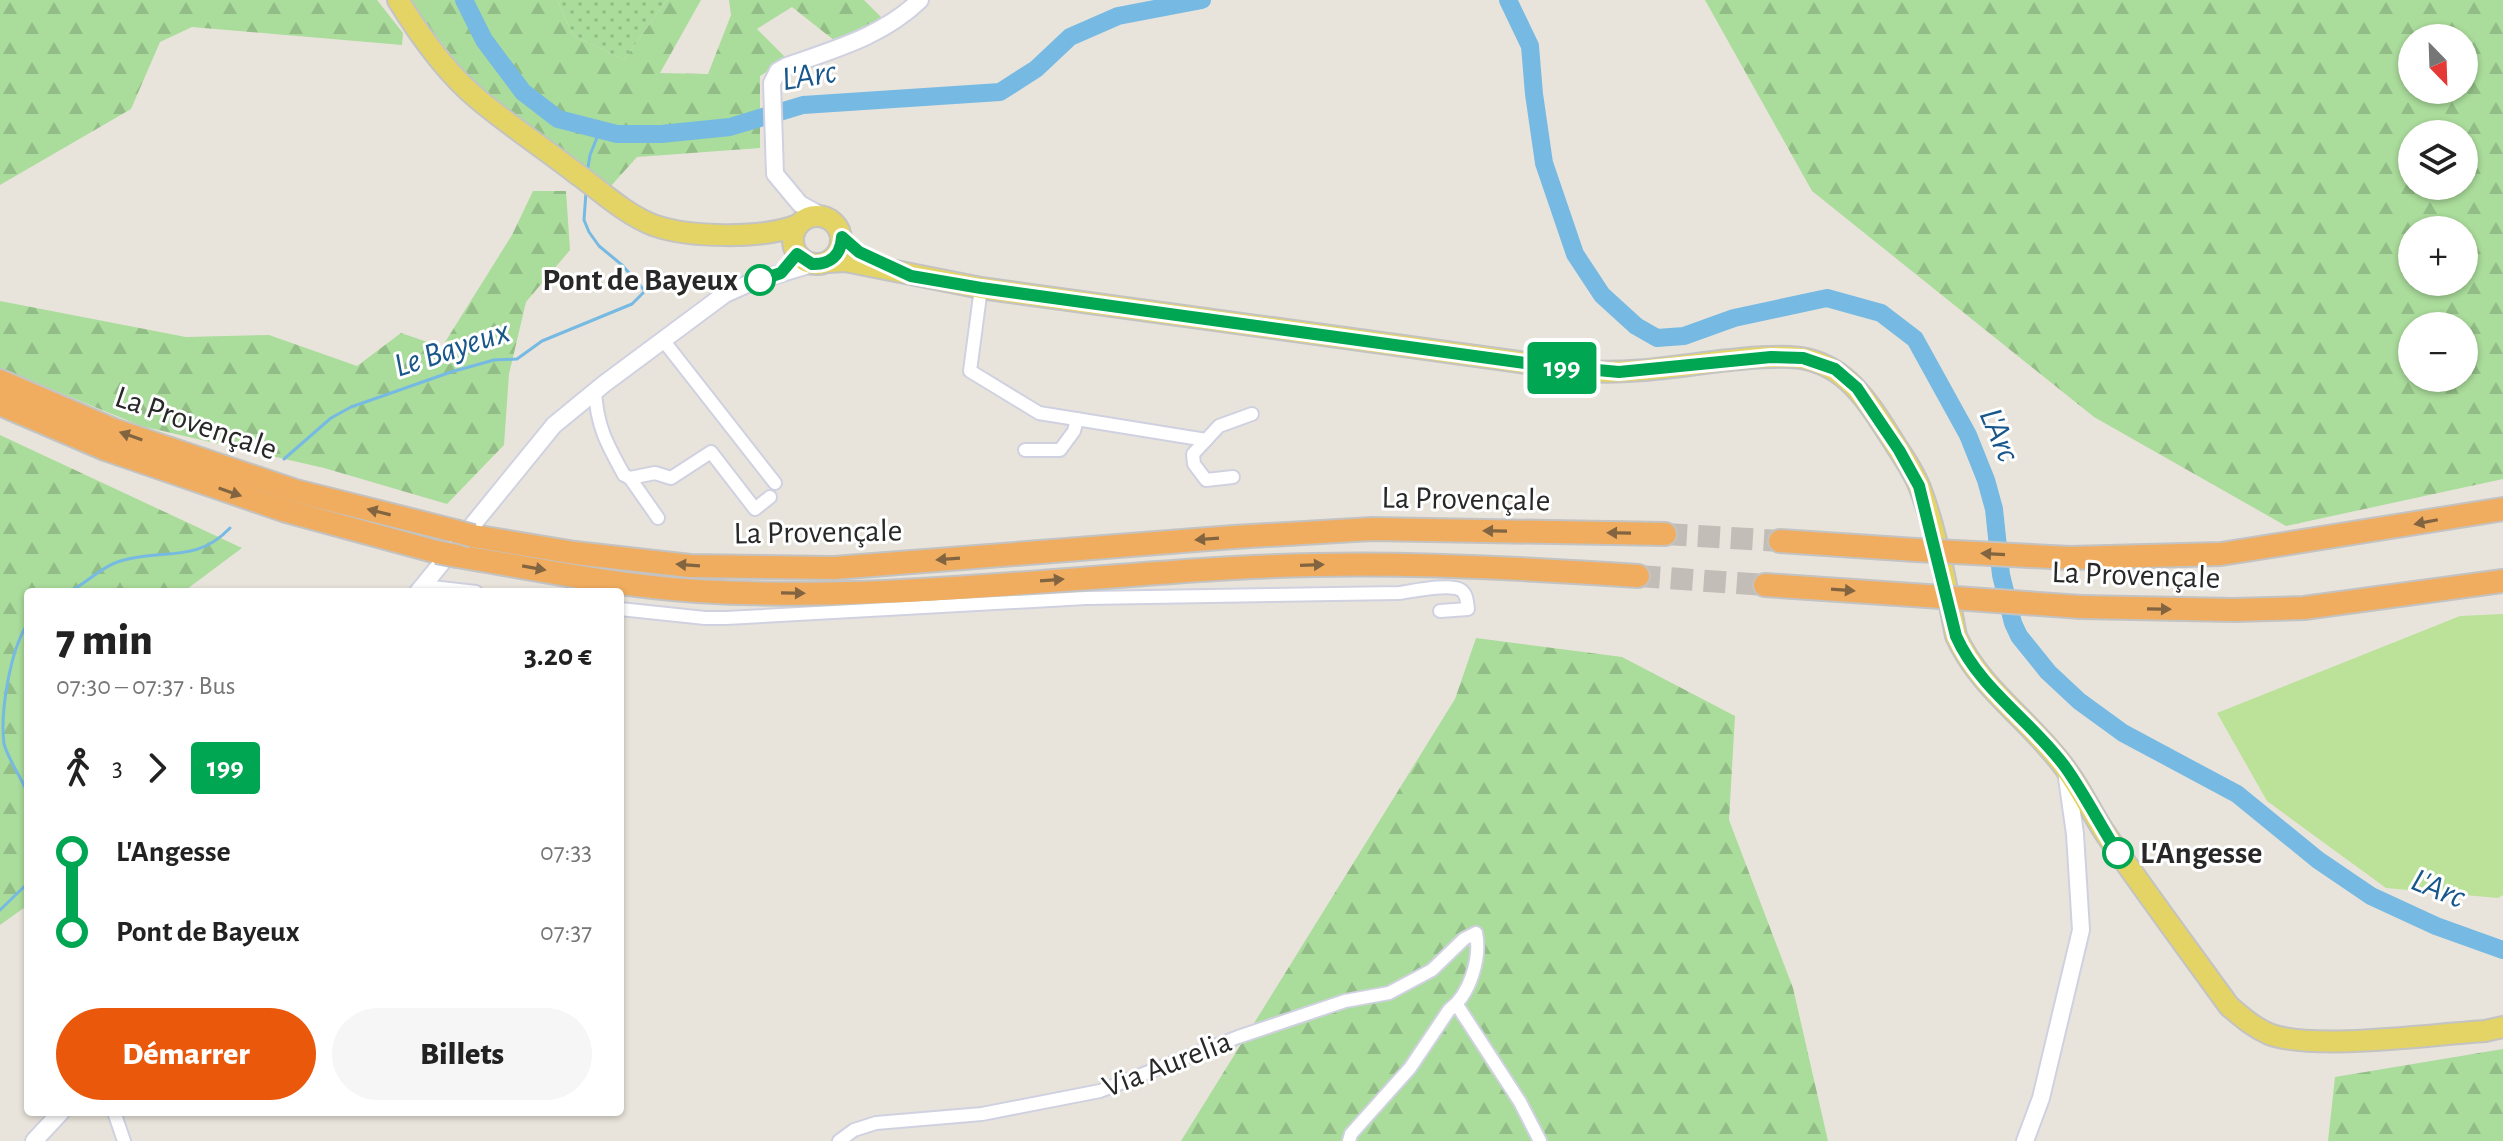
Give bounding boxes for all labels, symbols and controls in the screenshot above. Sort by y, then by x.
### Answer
north arrow [2398,24,2478,104]
map controls [2398,24,2478,392]
water label: L'Arc [779,55,839,97]
button: layers [2398,120,2478,200]
button: + [2398,216,2478,296]
place label: Pont de Bayeux [542,264,738,296]
marker: Pont de Bayeux [745,265,775,295]
button: − [2398,312,2478,392]
water label: Le Bayeux [390,314,514,384]
line badge: 199 [1516,342,1608,394]
text: 199 [1543,354,1581,382]
street label: La Provençale [111,380,281,466]
water label: L'Arc [1973,403,2026,467]
one-way arrow [119,429,143,441]
street label: La Provençale [1381,482,1551,516]
one-way arrow [218,486,242,498]
one-way arrow [367,506,392,518]
street label: La Provençale [733,515,903,549]
one-way arrow [2413,517,2438,529]
one-way arrow [1482,525,1507,538]
one-way arrow [1606,527,1631,540]
one-way arrow [1194,533,1219,546]
one-way arrow [1980,547,2005,560]
one-way arrow [935,553,960,566]
street label: La Provençale [2051,556,2221,594]
one-way arrow [675,558,700,571]
one-way arrow [1300,558,1325,571]
one-way arrow [522,563,547,575]
one-way arrow [1040,573,1065,586]
one-way arrow [1831,584,1856,597]
one-way arrow [781,587,806,599]
one-way arrow [2147,603,2172,615]
text: 7 min [56,619,153,663]
text: 3.20 € [524,641,592,671]
text: 07:30 – 07:37 · Bus [56,673,235,699]
icon: walk [56,746,100,790]
icon: forward [135,746,179,790]
text: 199 [207,754,244,782]
text: 3 [112,755,123,781]
text: L'Angesse [116,837,231,867]
place label: L'Angesse [2140,837,2262,869]
marker: L'Angesse [2103,838,2133,868]
text: 07:33 [540,839,592,865]
water label: L'Arc [2406,863,2470,915]
text: Pont de Bayeux [116,917,300,947]
text: 07:37 [540,919,592,945]
button: Démarrer [56,1008,316,1100]
button: Billets [332,1008,592,1100]
street label: Via Aurelia [1098,1025,1236,1103]

